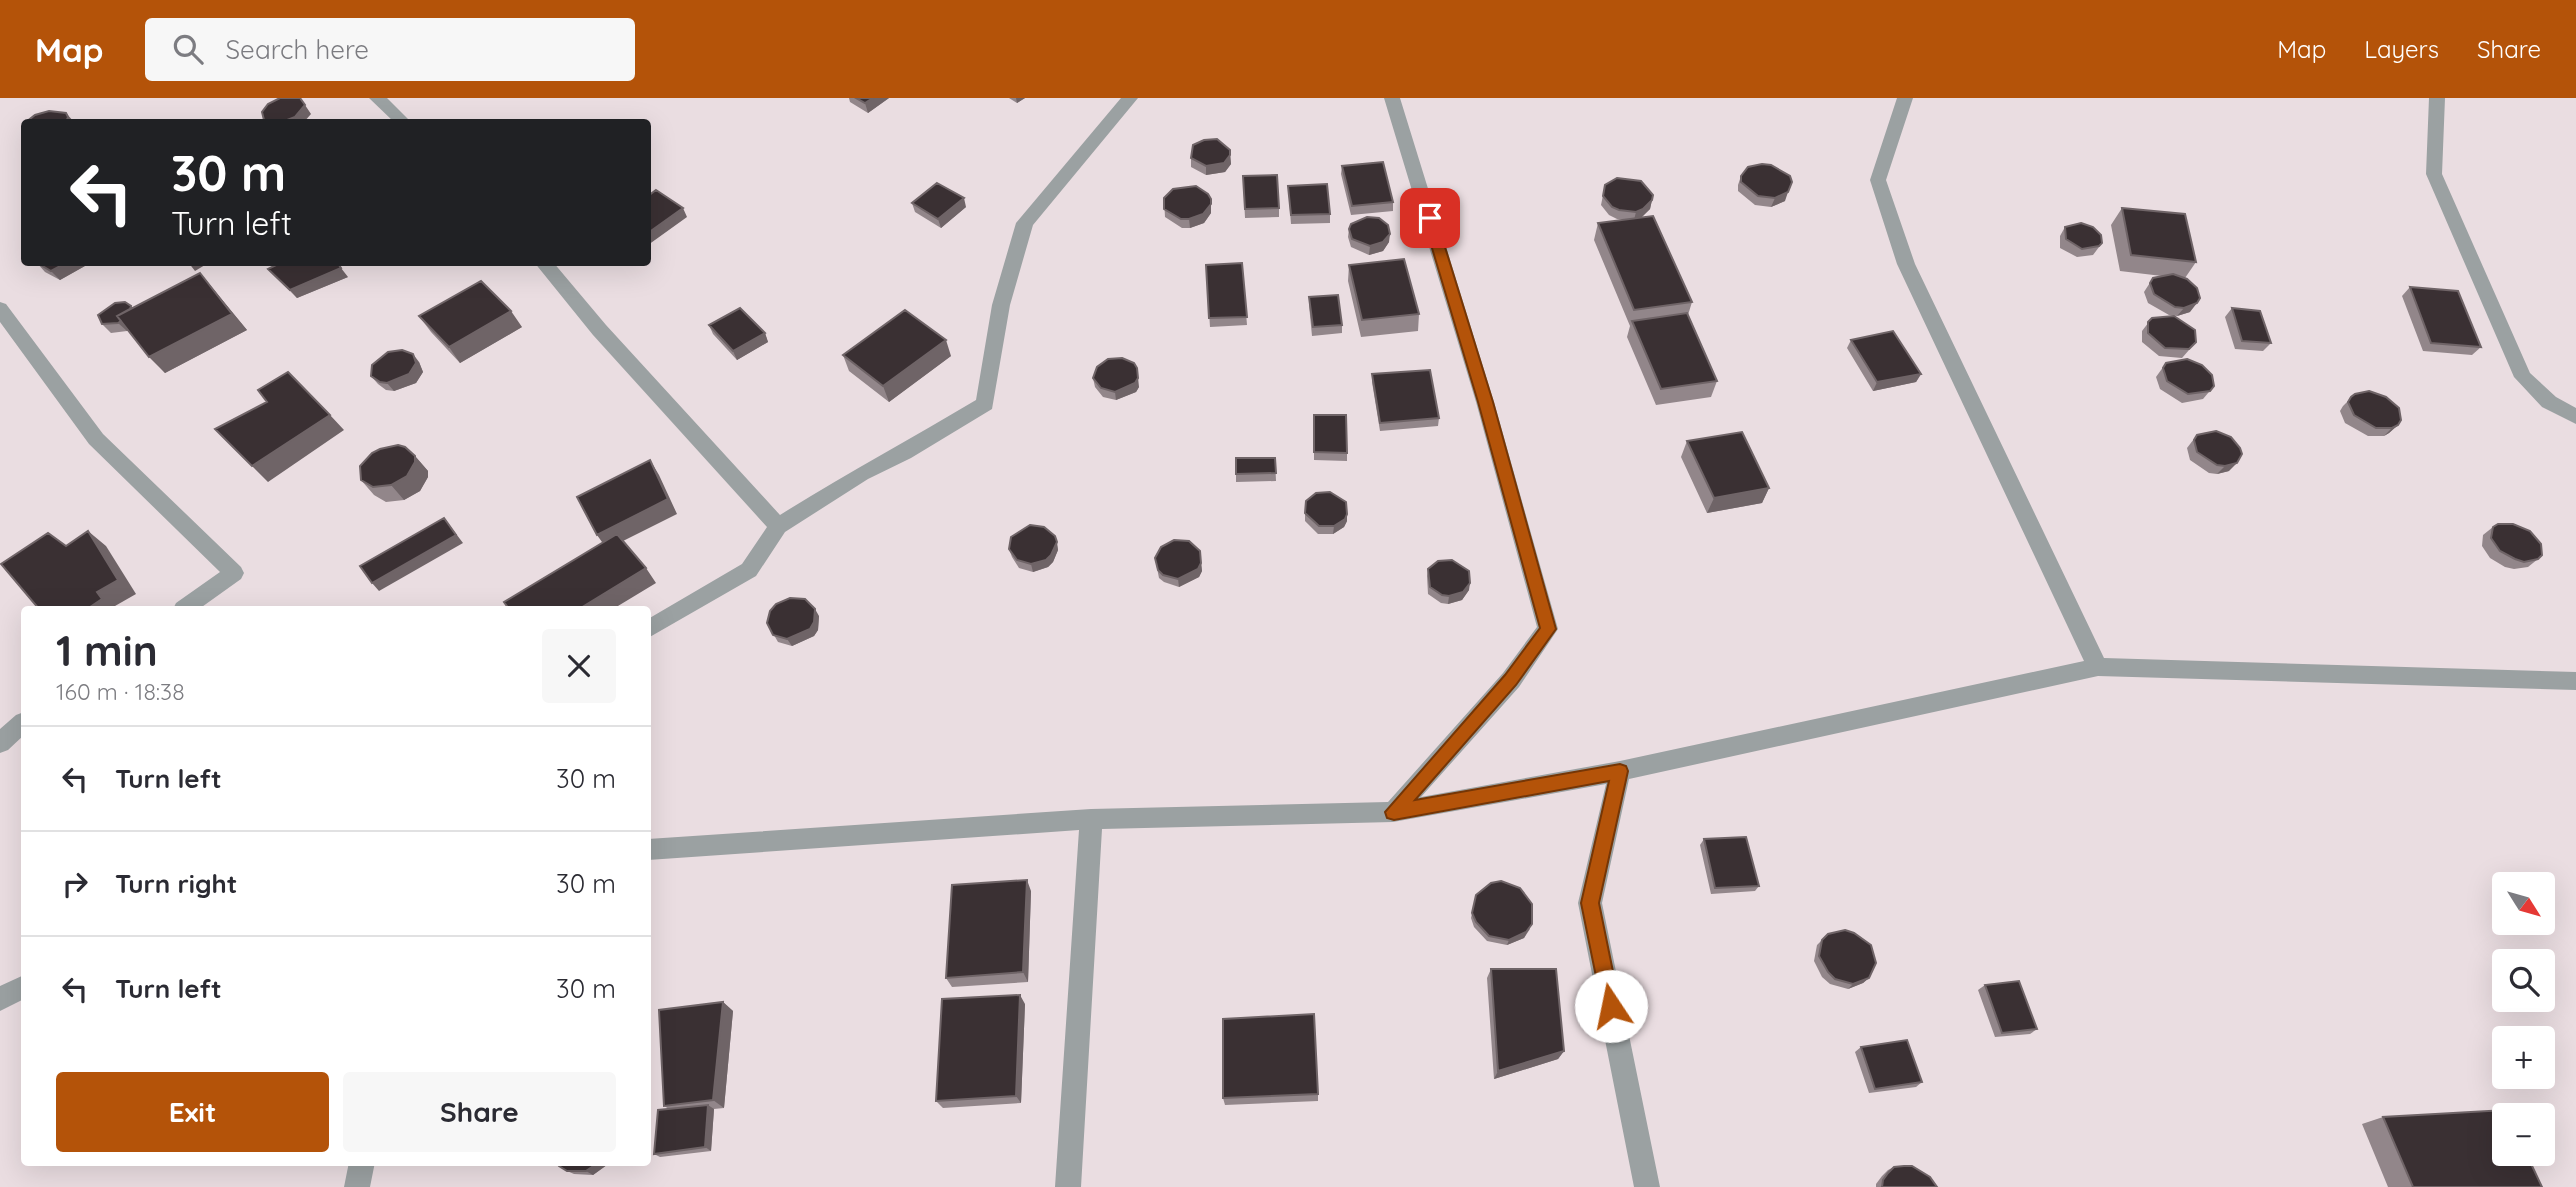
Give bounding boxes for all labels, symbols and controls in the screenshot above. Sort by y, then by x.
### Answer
search box [145,18,635,81]
text: Map [35,29,103,70]
icon: search [169,30,207,68]
text: Search here [225,33,369,66]
text: Map [2277,34,2326,64]
text: Layers [2364,34,2439,64]
text: Share [2477,34,2541,64]
text: 30 m [171,142,286,203]
icon: left [56,147,147,238]
pin [1400,188,1460,248]
icon: arrive [1411,199,1449,237]
text: Turn left [171,203,292,243]
text: 1 min [56,624,158,677]
button: close [542,629,616,703]
text: 160 m · 18:38 [56,677,185,706]
icon: left [56,760,94,798]
text: Turn left [115,762,222,795]
text: 30 m [556,762,616,795]
icon: right [56,865,94,903]
text: Turn right [115,867,237,900]
text: 30 m [556,867,616,900]
north arrow [2492,872,2555,934]
map controls [2492,872,2555,1166]
button: search [2492,949,2555,1012]
position arrow [1574,969,1648,1043]
icon: left [56,970,94,1008]
text: Turn left [115,972,222,1005]
text: 30 m [556,972,616,1005]
button: + [2492,1026,2555,1089]
button: Exit [56,1072,329,1152]
button: Share [343,1072,616,1152]
button: − [2492,1103,2555,1166]

